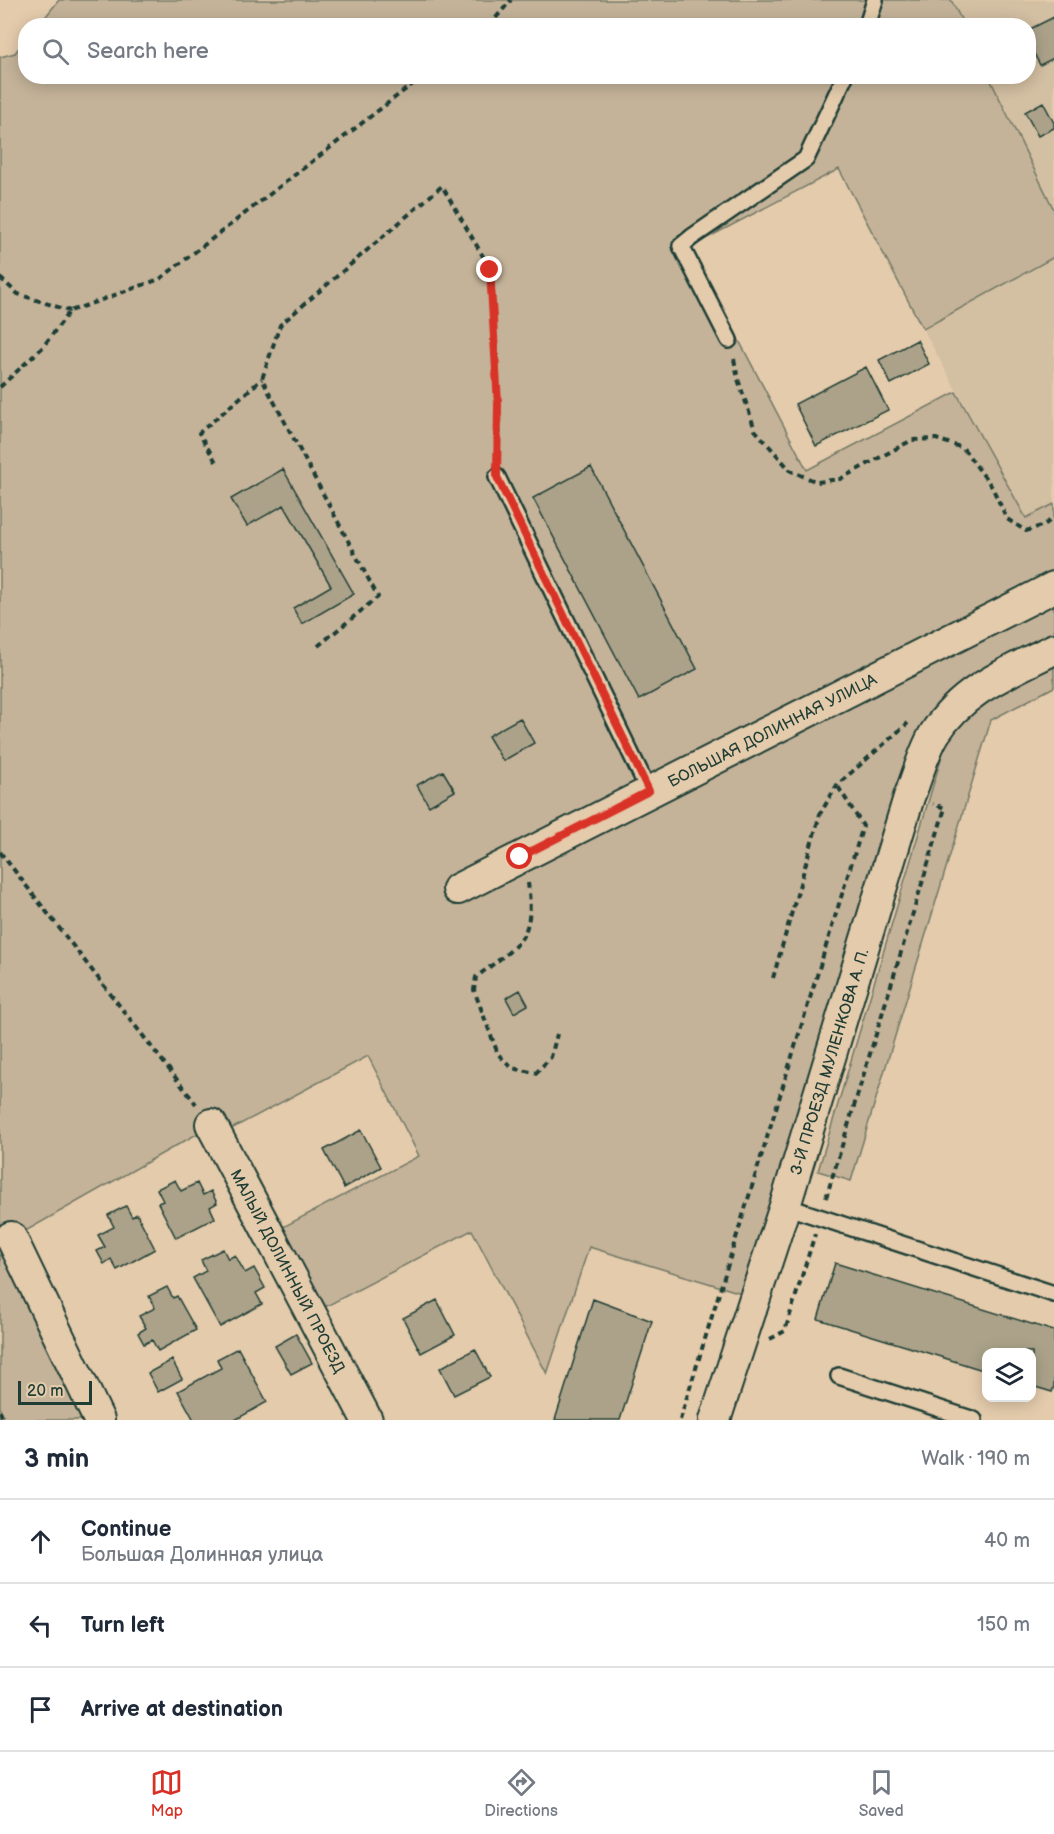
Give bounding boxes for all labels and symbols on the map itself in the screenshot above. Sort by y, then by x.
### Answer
route end [476,256,502,282]
street label: БОЛЬШАЯ ДОЛИННАЯ УЛИЦА [665,670,881,792]
route start [506,843,532,869]
street label: 3-Й ПРОЕЗД МУЛЕНКОВА А. П. [787,947,873,1177]
street label: МАЛЫЙ ДОЛИННЫЙ ПРОЕЗД [226,1167,348,1377]
scale bar [18,1378,92,1406]

